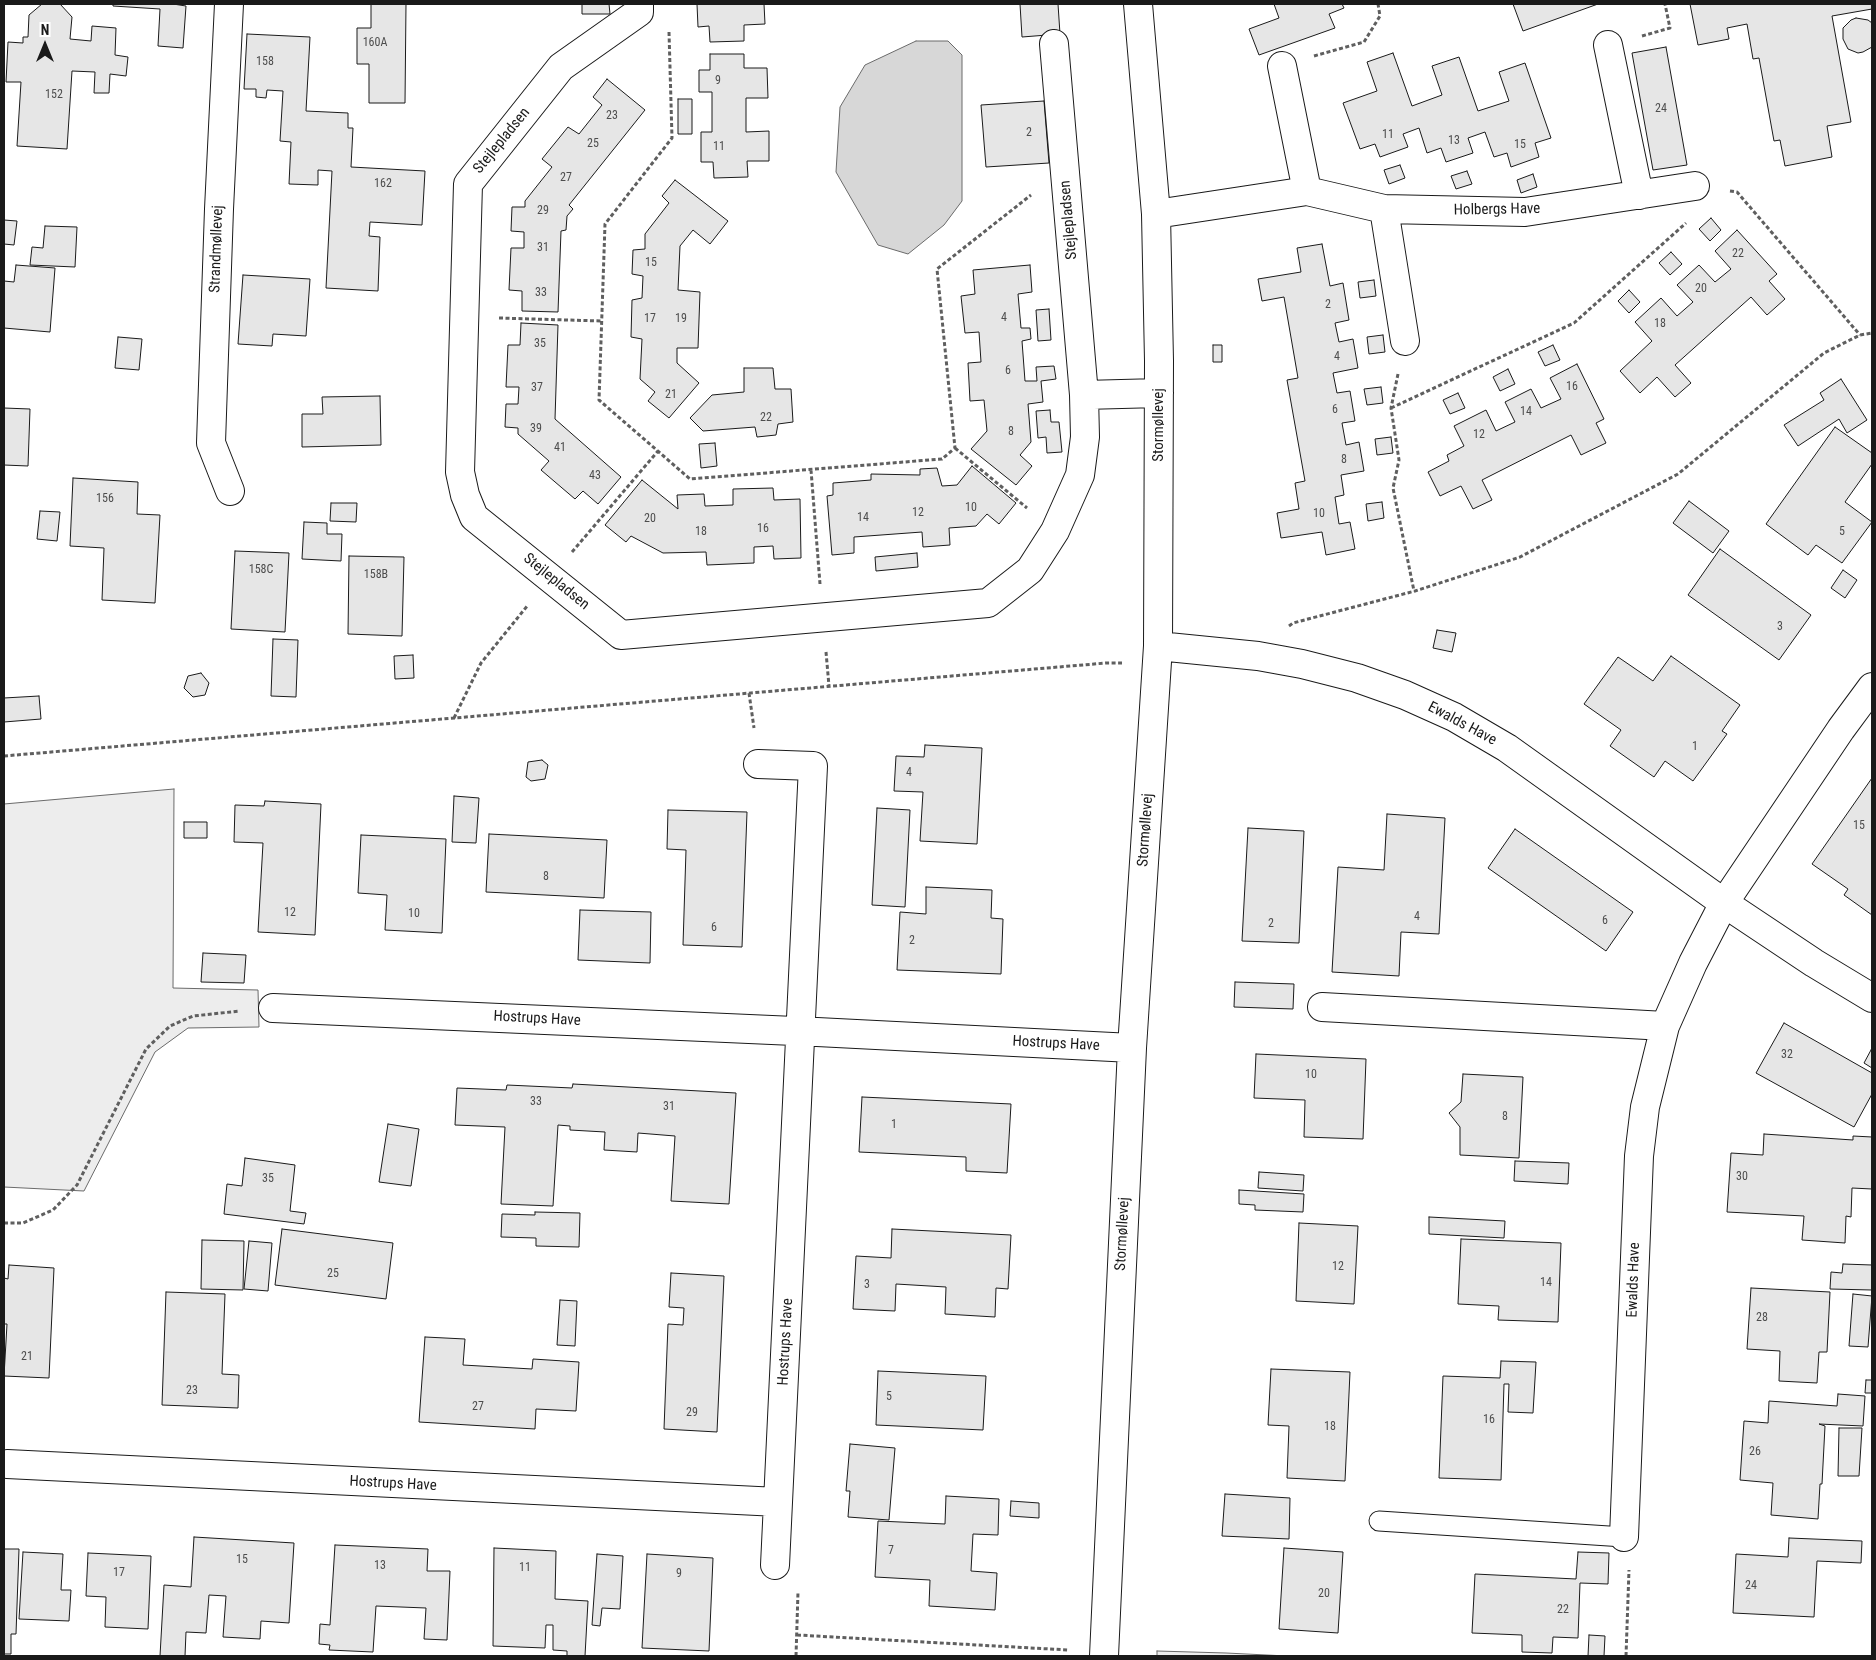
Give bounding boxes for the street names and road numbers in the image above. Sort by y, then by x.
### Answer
street label: Stejlepladsen [470,104,534,178]
street label: Stejlepladsen [1057,180,1081,260]
street label: Holbergs Have [1454,200,1540,220]
street label: Strandmøllevej [206,205,228,293]
street label: Stormøllevej [1150,388,1168,462]
street label: Stejlepladsen [519,550,593,614]
street label: Ewalds Have [1425,698,1499,750]
street label: Stormøllevej [1134,793,1158,867]
street label: Hostrups Have [493,1008,581,1030]
street label: Hostrups Have [1012,1033,1100,1055]
street label: Stormøllevej [1112,1197,1134,1271]
street label: Ewalds Have [1624,1242,1644,1318]
street label: Hostrups Have [775,1298,797,1386]
street label: Hostrups Have [349,1473,437,1495]

